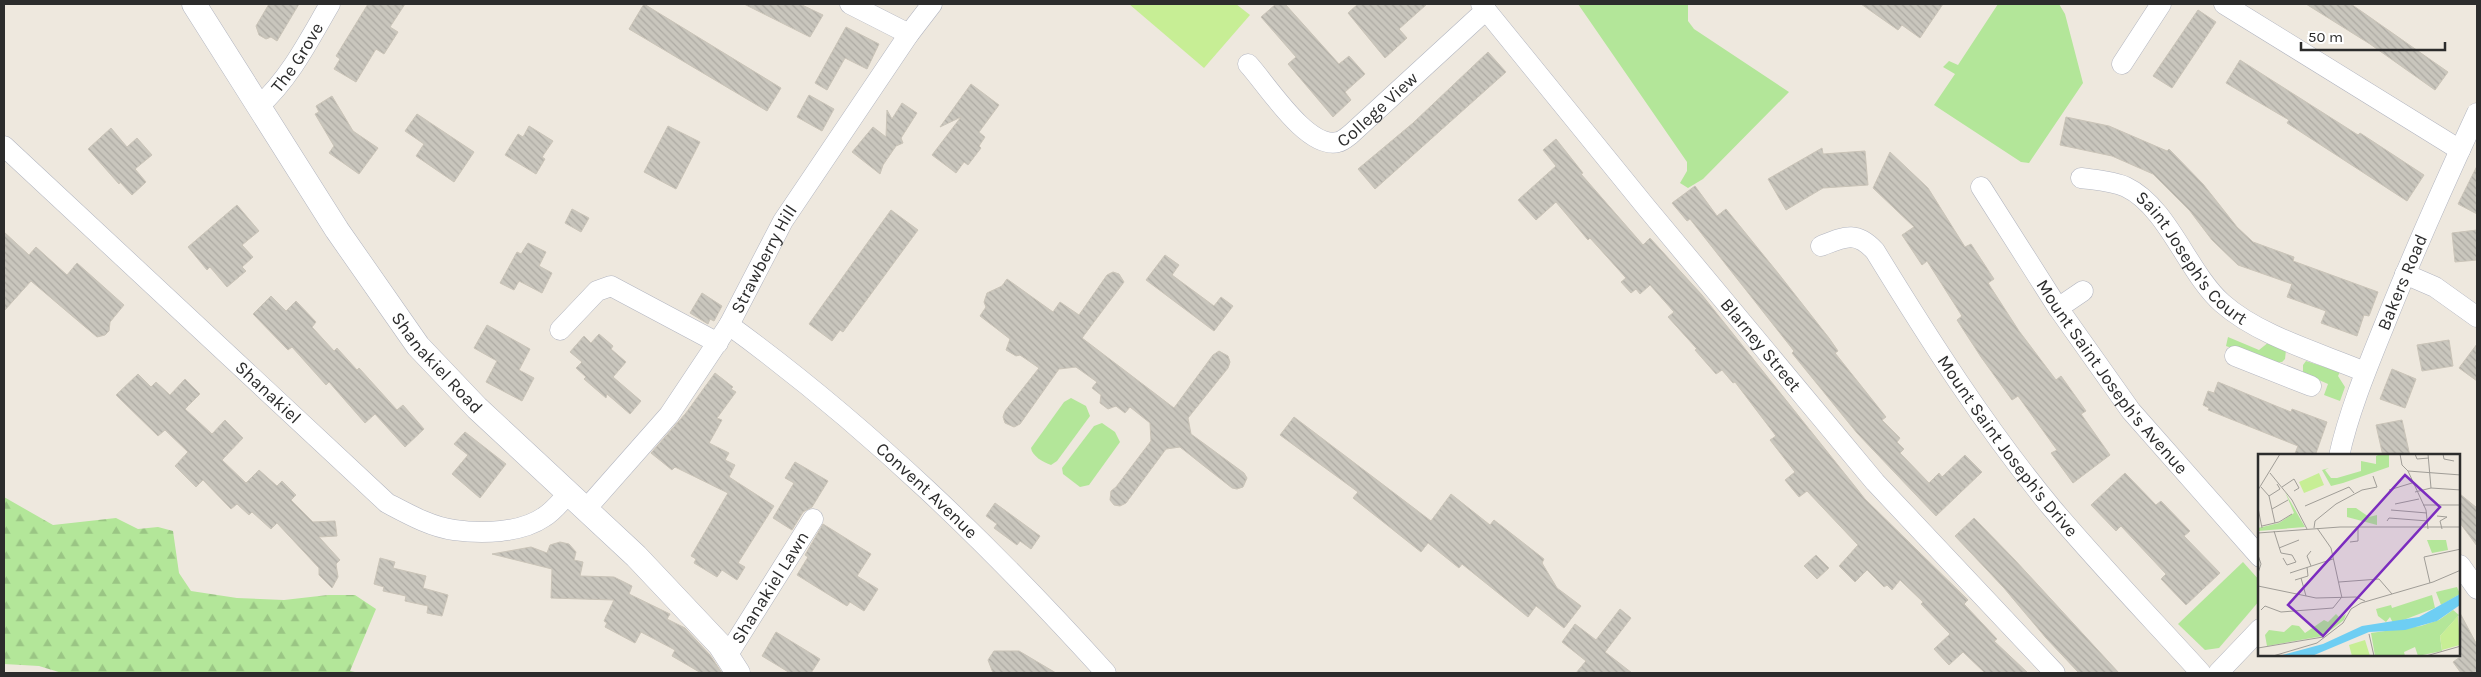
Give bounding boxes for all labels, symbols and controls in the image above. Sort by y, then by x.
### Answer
street label: The Grove [266,18,328,97]
scale bar [2301,20,2445,52]
text: 50 m [2308,28,2343,46]
street label: College View [1333,67,1422,152]
street label: Saint Joseph's Court [2131,186,2252,330]
street label: Strawberry Hill [726,200,802,317]
street label: Bakers Road [2372,231,2432,334]
street label: Mount Saint Joseph's Avenue [2032,275,2193,479]
street label: Blarney Street [1716,294,1806,396]
street label: Shanakiel Road [387,308,487,418]
street label: Mount Saint Joseph's Drive [1933,351,2083,542]
street label: Shanakiel [230,356,306,428]
street label: Convent Avenue [871,437,982,543]
inset map [2258,454,2461,657]
street label: Shanakiel Lawn [726,527,814,648]

